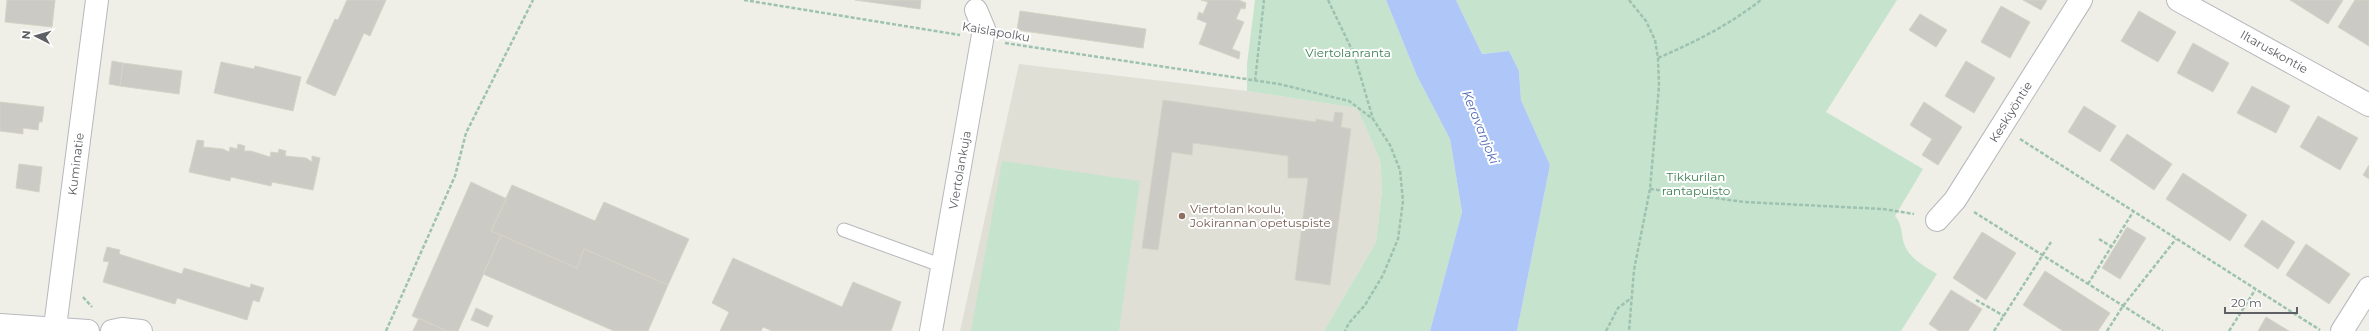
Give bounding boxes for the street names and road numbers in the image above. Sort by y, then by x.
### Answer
street label: Kaislapolku [961,18,1031,45]
street label: Iltaruskontie [2238,27,2311,76]
street label: Keskiyöntie [1986,78,2035,145]
street label: Viertolankuja [945,129,974,210]
street label: Kuminatie [64,132,87,196]

